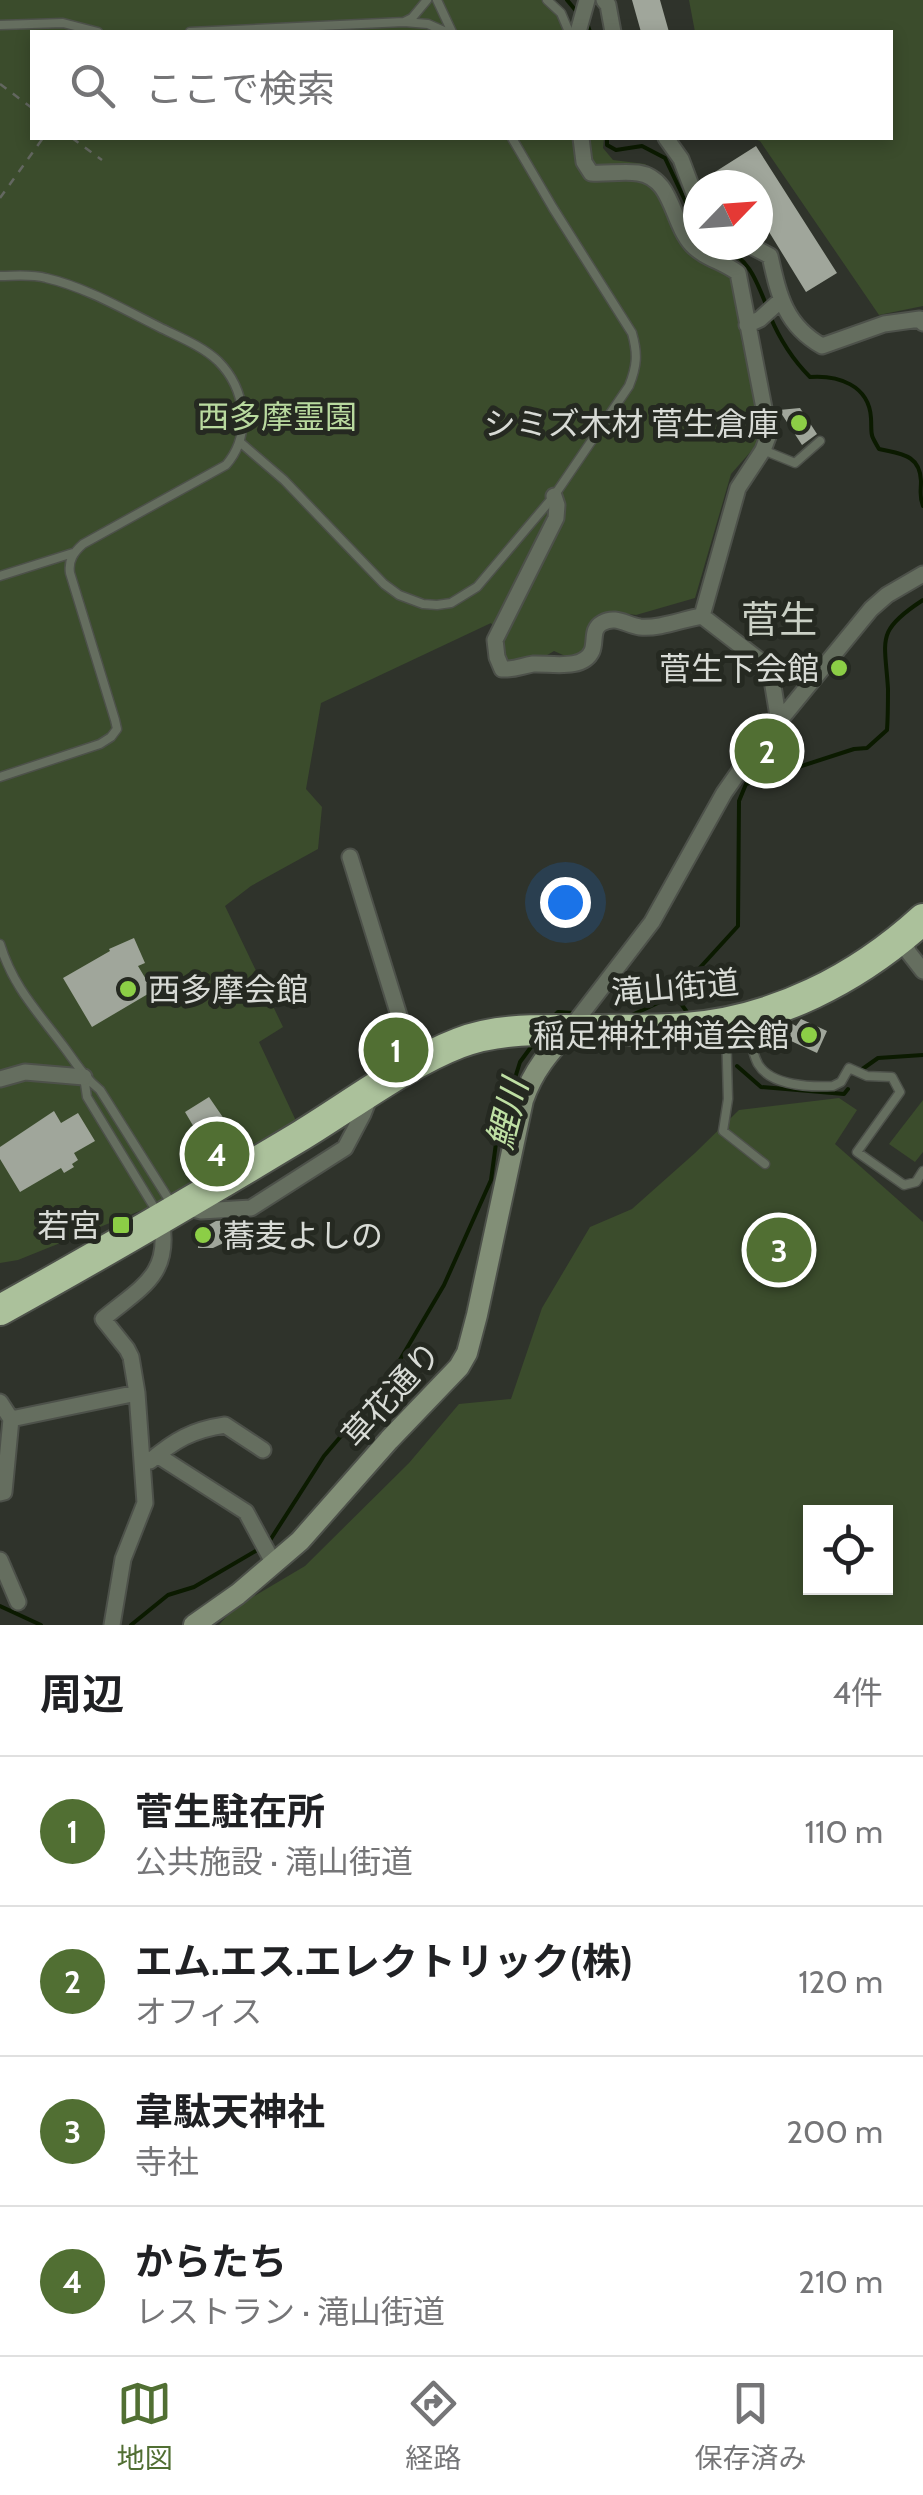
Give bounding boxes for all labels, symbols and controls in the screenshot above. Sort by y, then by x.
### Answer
search box [30,30,893,140]
icon: search [65,58,120,113]
text: ここで検索 [145,65,335,112]
north arrow [683,170,773,260]
park label: 西多摩霊園 [197,397,357,436]
place label: シミズ木材 菅生倉庫 [484,404,779,443]
marker: シミズ木材 菅生倉庫 [788,412,810,434]
district label: 菅生 [741,596,817,643]
place label: 菅生下会館 [659,649,819,688]
marker: 菅生下会館 [828,657,850,679]
pin: 2 [734,714,800,788]
your location [540,877,591,928]
street label: 滝山街道 [610,962,740,1012]
place label: 西多摩会館 [148,970,308,1009]
marker: 西多摩会館 [117,978,139,1000]
pin: 1 [364,1012,428,1088]
place label: 稲足神社神道会館 [533,1016,789,1055]
marker: 稲足神社神道会館 [798,1024,820,1046]
water label: 鯉川 [478,1071,537,1153]
pin: 4 [184,1116,250,1192]
place label: 若宮 [37,1206,101,1245]
pin: 3 [746,1212,812,1288]
marker: 若宮 [110,1214,132,1236]
place label: 蕎麦よしの [223,1216,383,1255]
marker: 蕎麦よしの [192,1224,214,1246]
street label: 草花通り [334,1333,448,1455]
map controls [803,1505,893,1595]
button: locate [803,1505,893,1595]
text: 周辺 [40,1668,124,1720]
text: 4件 [833,1673,883,1712]
text: 菅生駐在所 [135,1788,325,1835]
text: 1 [67,1812,78,1851]
text: 110 m [805,1812,883,1851]
text: 公共施設 · 滝山街道 [135,1842,413,1881]
text: エム.エス.エレクトリック(株) [135,1938,633,1985]
text: 2 [64,1962,81,2001]
text: 120 m [798,1962,883,2001]
text: オフィス [135,1992,262,2031]
text: 韋駄天神社 [135,2088,325,2135]
text: 3 [64,2112,81,2151]
text: 200 m [786,2112,883,2151]
text: 寺社 [135,2142,199,2181]
text: からたち [135,2238,287,2285]
text: 4 [63,2262,82,2301]
text: 210 m [798,2262,883,2301]
text: レストラン · 滝山街道 [135,2292,445,2331]
tab: 地図 [116,2376,173,2476]
tab: 経路 [405,2376,462,2476]
tab: 保存済み [694,2376,807,2476]

